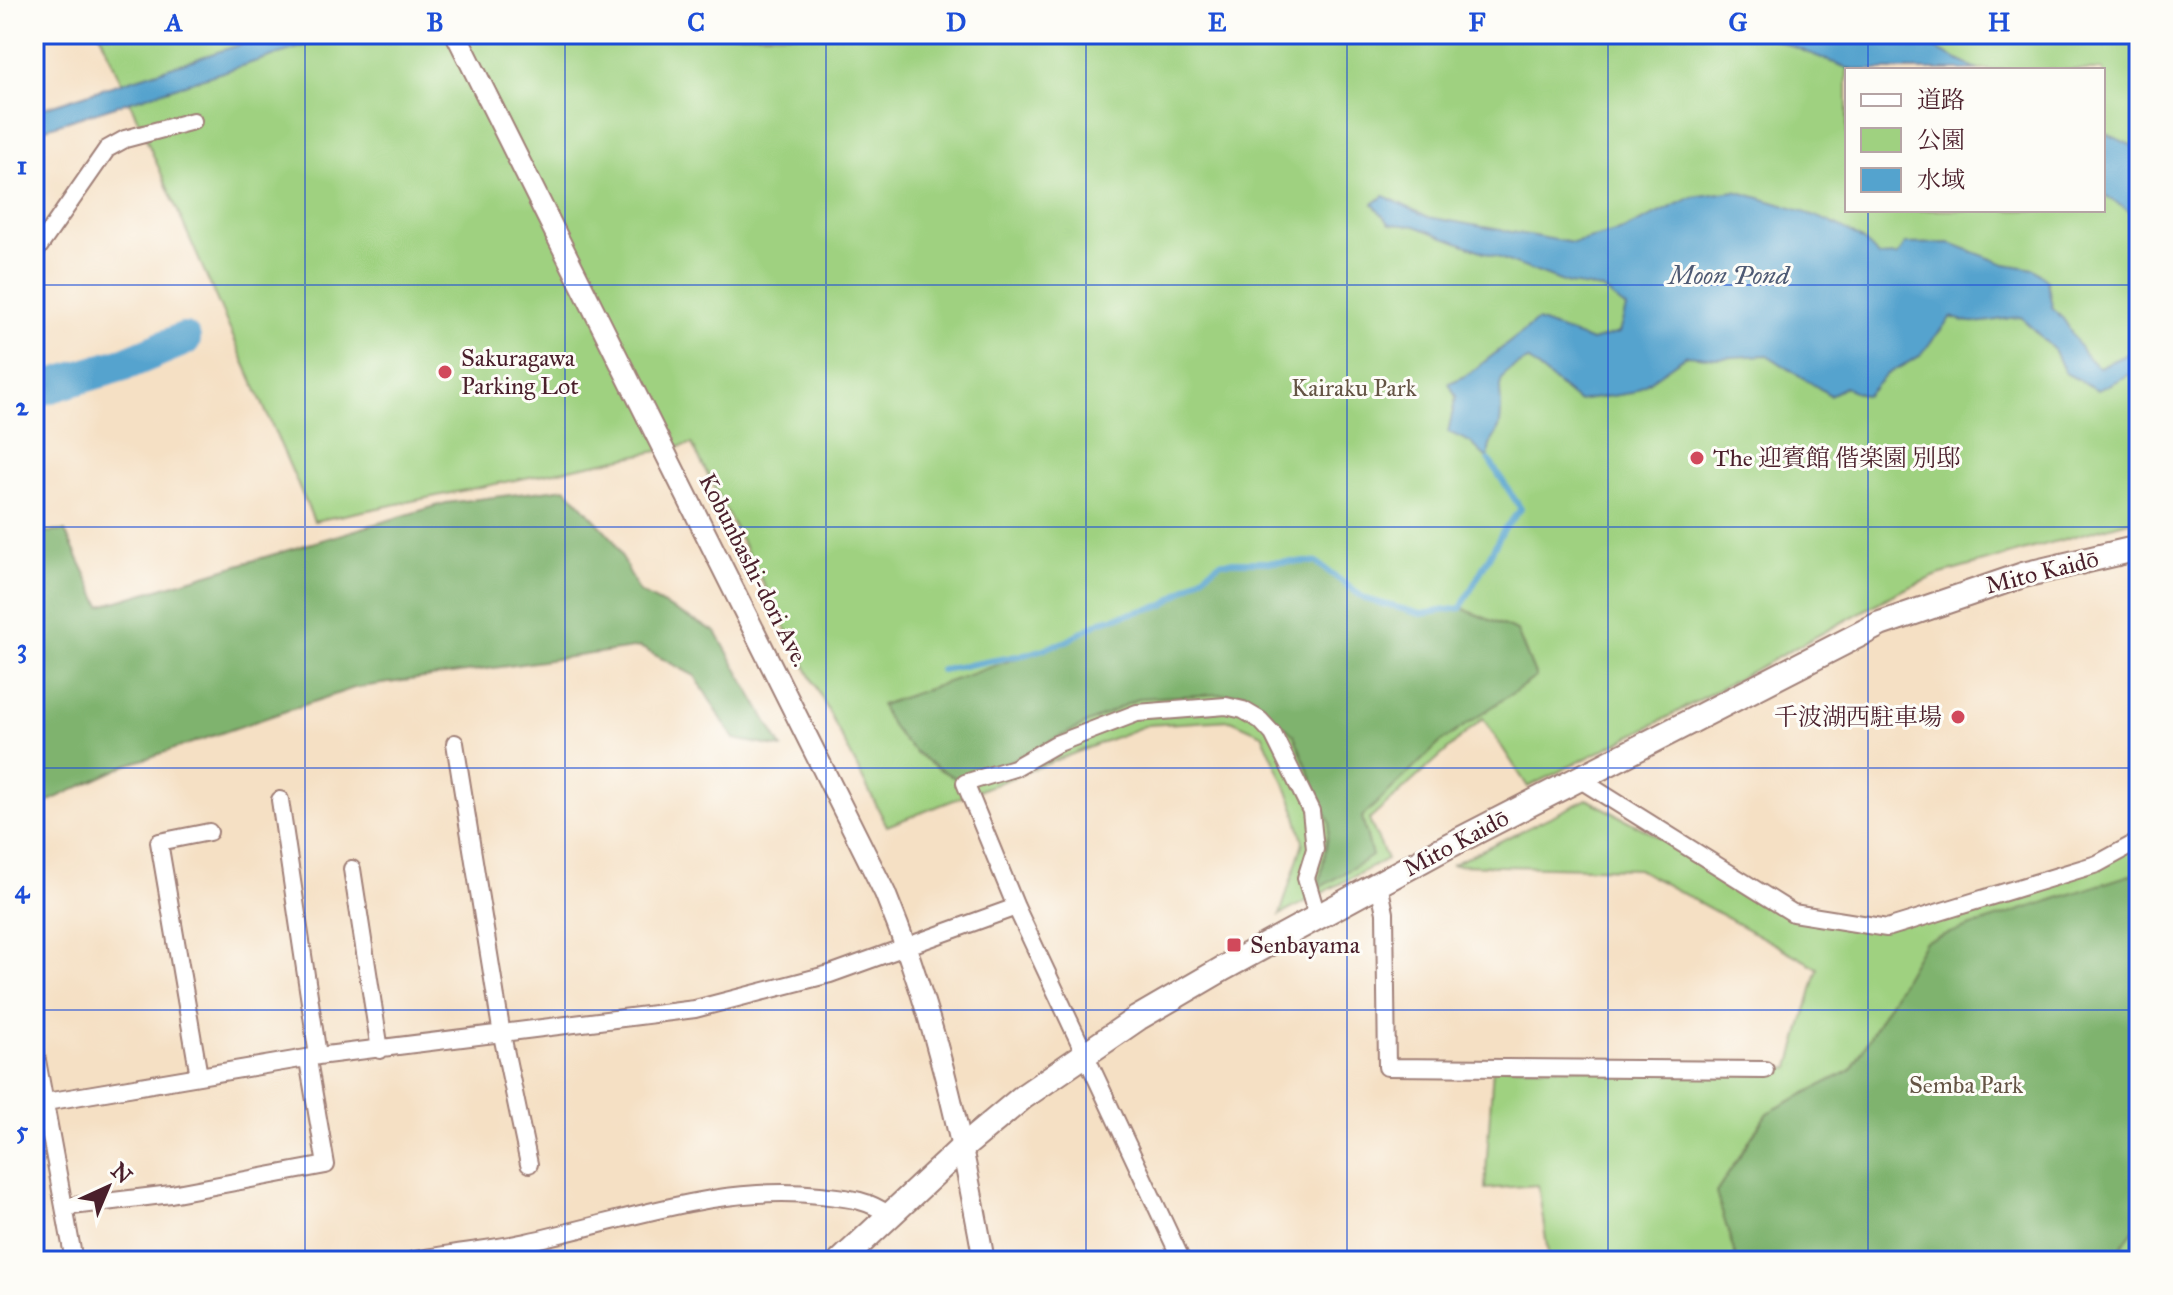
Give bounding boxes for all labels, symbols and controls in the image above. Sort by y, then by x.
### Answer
text: A [163,6,183,38]
text: B [426,6,444,38]
text: C [687,6,705,38]
text: D [946,6,966,38]
text: E [1208,6,1227,38]
text: F [1469,6,1486,38]
text: G [1728,6,1748,38]
text: H [1988,6,2011,38]
legend [1845,68,2105,212]
text: 道路 [1917,85,1965,115]
text: 公園 [1917,125,1965,155]
text: 1 [17,149,27,181]
text: 水域 [1917,165,1965,195]
water label: Moon Pond [1666,259,1791,291]
place label: Sakuragawa Parking Lot [461,343,579,401]
marker: Sakuragawa Parking Lot [436,363,454,381]
park label: Kairaku Park [1291,373,1418,403]
text: 2 [16,390,30,422]
place label: The 迎賓館 偕楽園 別邸 [1713,443,1960,473]
marker: The 迎賓館 偕楽園 別邸 [1688,449,1706,467]
street label: Kobunbashi-dori Ave. [692,468,816,672]
street label: Mito Kaidō [1982,544,2102,600]
text: 3 [17,632,27,664]
place label: 千波湖西駐車場 [1774,702,1942,732]
marker: 千波湖西駐車場 [1949,708,1967,726]
street label: Mito Kaidō [1398,803,1514,883]
text: 4 [15,873,31,905]
place label: Senbayama [1250,930,1361,960]
marker: Senbayama [1225,936,1243,954]
park label: Semba Park [1909,1070,2024,1100]
text: 5 [16,1114,29,1146]
north arrow [68,1147,148,1227]
text: N [105,1157,138,1189]

